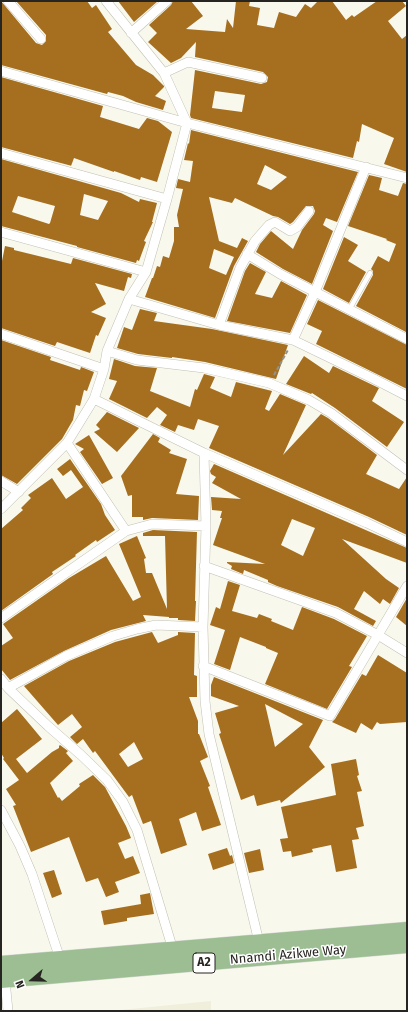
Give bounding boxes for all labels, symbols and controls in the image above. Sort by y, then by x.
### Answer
street label: Nnamdi Azikwe Way [229,942,347,968]
road number: A2 [193,953,215,973]
north arrow [12,960,52,1000]
text: N [13,979,28,990]

